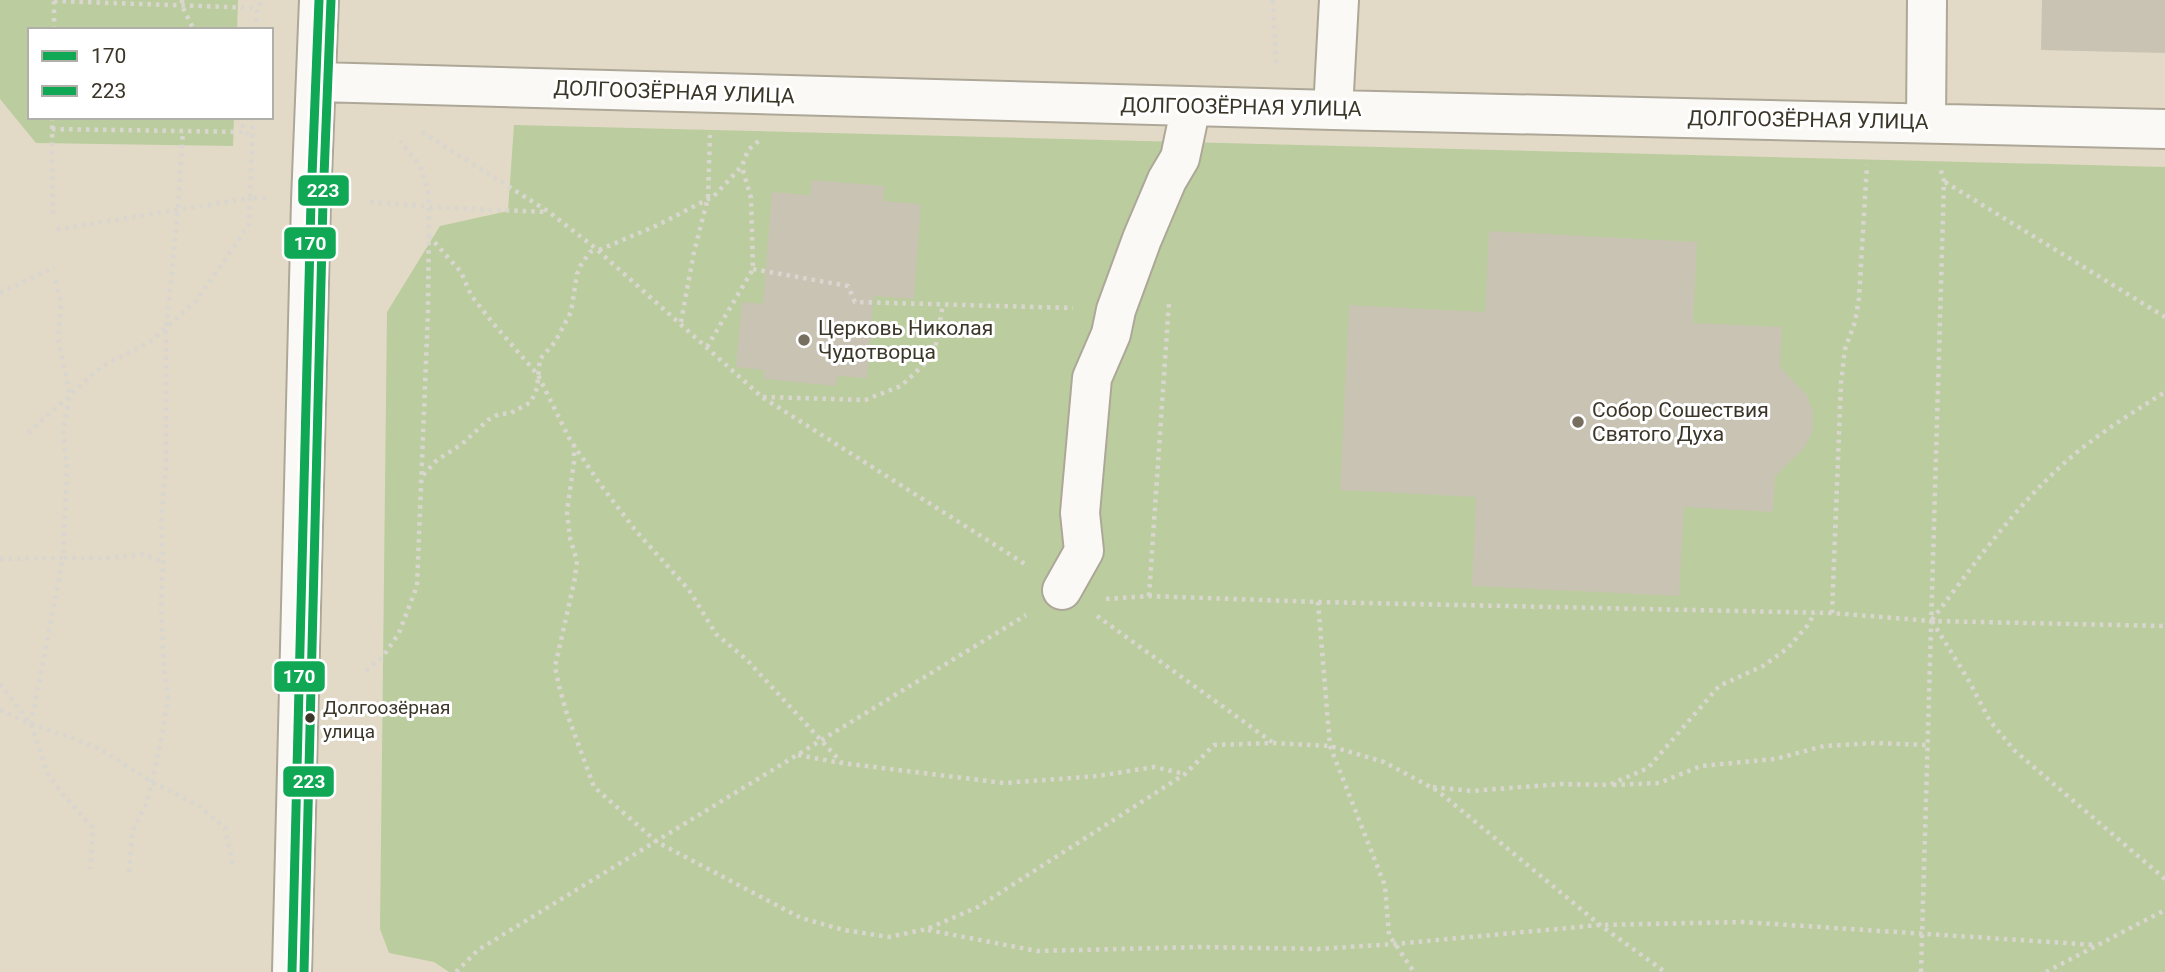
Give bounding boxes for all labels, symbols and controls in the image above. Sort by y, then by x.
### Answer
legend [28,28,273,119]
text: 170 [91,44,126,68]
street label: ДОЛГООЗЁРНАЯ УЛИЦА [553,76,795,108]
text: 223 [91,79,126,103]
street label: ДОЛГООЗЁРНАЯ УЛИЦА [1120,93,1362,121]
street label: ДОЛГООЗЁРНАЯ УЛИЦА [1687,106,1929,134]
line badge: 223 [297,174,350,207]
text: 223 [307,179,339,202]
line badge: 170 [283,226,337,260]
text: 170 [294,232,326,255]
place label: Церковь Николая Чудотворца [818,316,993,364]
marker: Церковь Николая Чудотворца [796,332,812,348]
place label: Собор Сошествия Святого Духа [1592,398,1769,446]
marker: Собор Сошествия Святого Духа [1570,414,1586,430]
line badge: 170 [273,660,326,693]
text: 170 [283,665,315,688]
place label: Долгоозёрная улица [323,696,451,743]
marker: Долгоозёрная улица [303,711,317,725]
line badge: 223 [282,765,335,798]
text: 223 [293,770,325,793]

